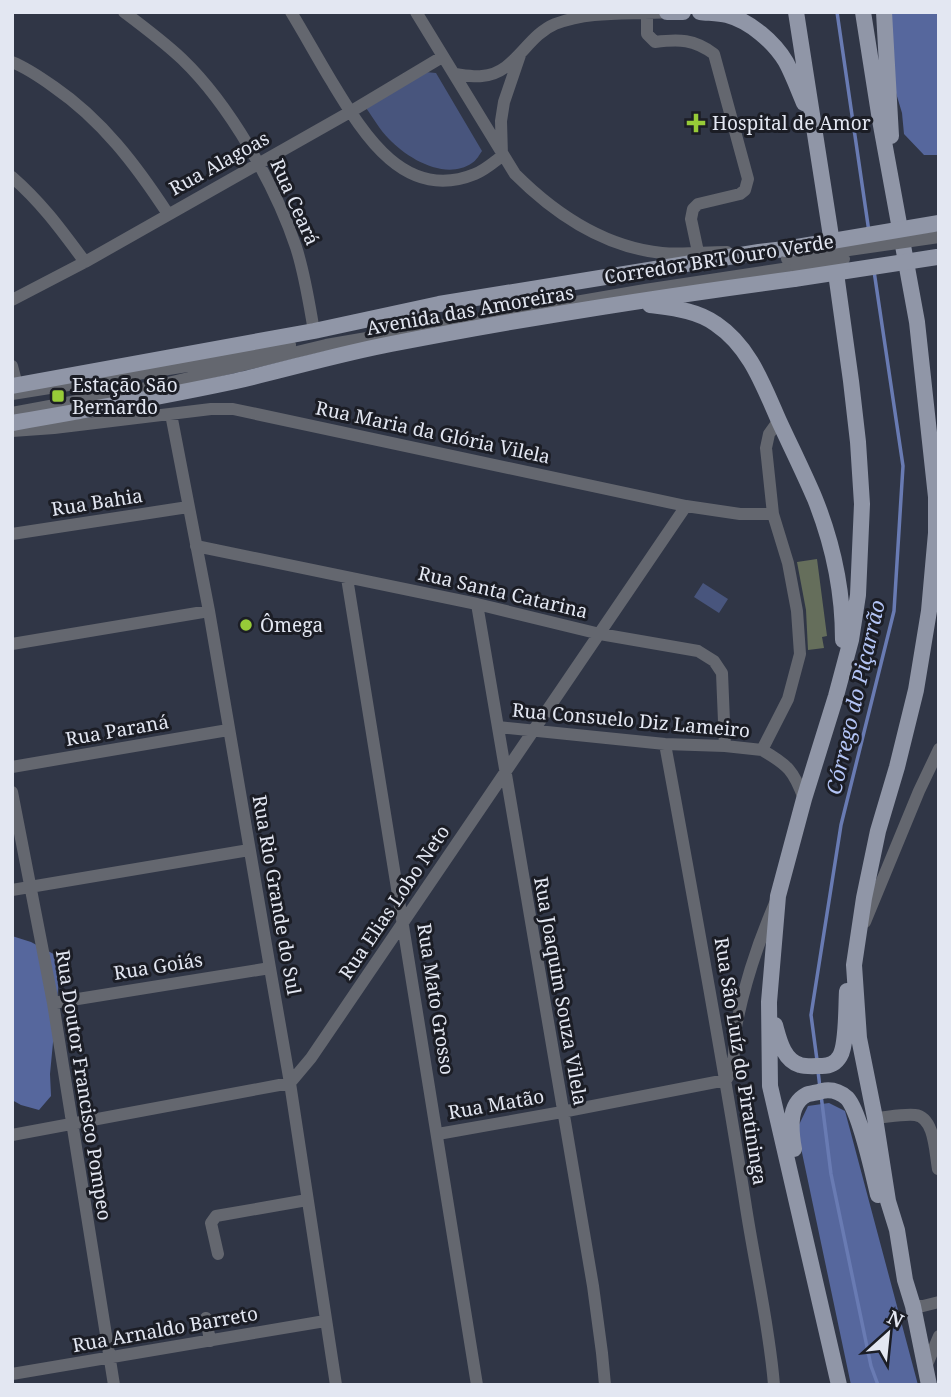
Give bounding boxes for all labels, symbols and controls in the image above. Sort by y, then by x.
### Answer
place label: Hospital de Amor [712,110,871,136]
marker: Hospital de Amor [686,113,706,133]
street label: Rua Alagoas [164,125,274,201]
street label: Rua Ceará [264,155,326,249]
street label: Corredor BRT Ouro Verde [602,228,836,290]
street label: Avenida das Amoreiras [364,279,576,341]
place label: Estação São Bernardo [72,372,178,420]
marker: Estação São Bernardo [50,388,66,404]
street label: Rua Maria da Glória Vilela [313,394,553,470]
street label: Rua Bahia [49,482,145,522]
street label: Rua Santa Catarina [416,560,590,624]
water label: Córrego do Piçarrão [819,597,891,797]
place label: Ômega [260,612,323,638]
marker: Ômega [238,617,254,633]
street label: Rua Consuelo Diz Lameiro [511,697,751,743]
street label: Rua Paraná [63,708,171,752]
street label: Rua Rio Grande do Sul [247,793,307,997]
street label: Rua Elias Lobo Neto [333,820,455,984]
street label: Rua Joaquim Souza Vilela [528,875,594,1107]
street label: Rua Mato Grosso [411,921,461,1077]
street label: Rua São Luíz do Piratininga [709,935,773,1187]
street label: Rua Goiás [111,946,205,986]
street label: Rua Doutor Francisco Pompeo [50,948,118,1222]
street label: Rua Matão [446,1083,546,1125]
north arrow [853,1299,923,1369]
street label: Rua Arnaldo Barreto [70,1300,260,1358]
text: N [883,1304,908,1334]

